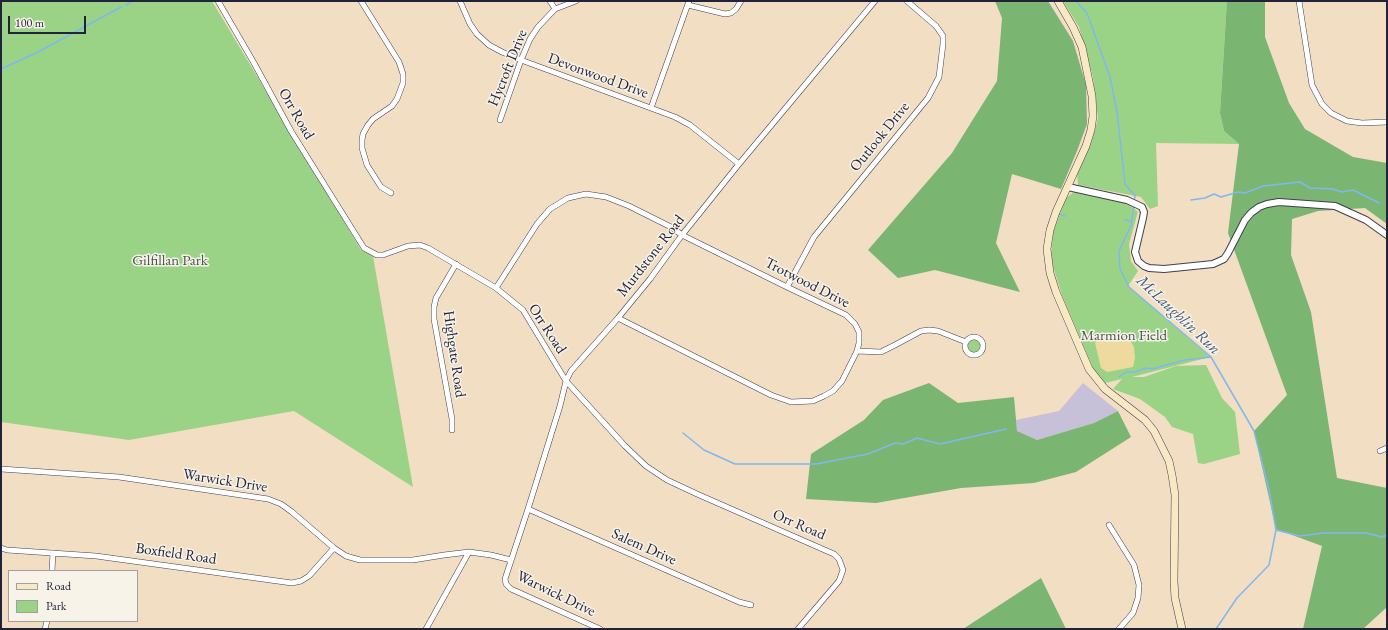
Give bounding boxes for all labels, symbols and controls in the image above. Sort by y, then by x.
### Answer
scale bar [10,8,88,34]
text: 100 m [15,15,44,31]
street label: Hycroft Drive [484,27,532,109]
street label: Devonwood Drive [545,49,651,103]
street label: Orr Road [274,85,318,143]
street label: Outlook Drive [846,99,914,175]
street label: Murdstone Road [613,211,689,301]
park label: Gilfillan Park [132,252,208,270]
street label: Trotwood Drive [761,254,853,312]
water label: McLaughlin Run [1132,271,1224,359]
street label: Orr Road [524,301,570,357]
street label: Highgate Road [439,309,469,399]
park label: Marmion Field [1081,327,1167,345]
street label: Warwick Drive [181,465,269,497]
street label: Orr Road [770,506,828,544]
street label: Salem Drive [609,525,679,569]
street label: Boxfield Road [134,539,218,569]
street label: Warwick Drive [514,567,598,621]
legend [8,570,138,622]
text: Road [46,578,71,594]
text: Park [46,598,66,614]

